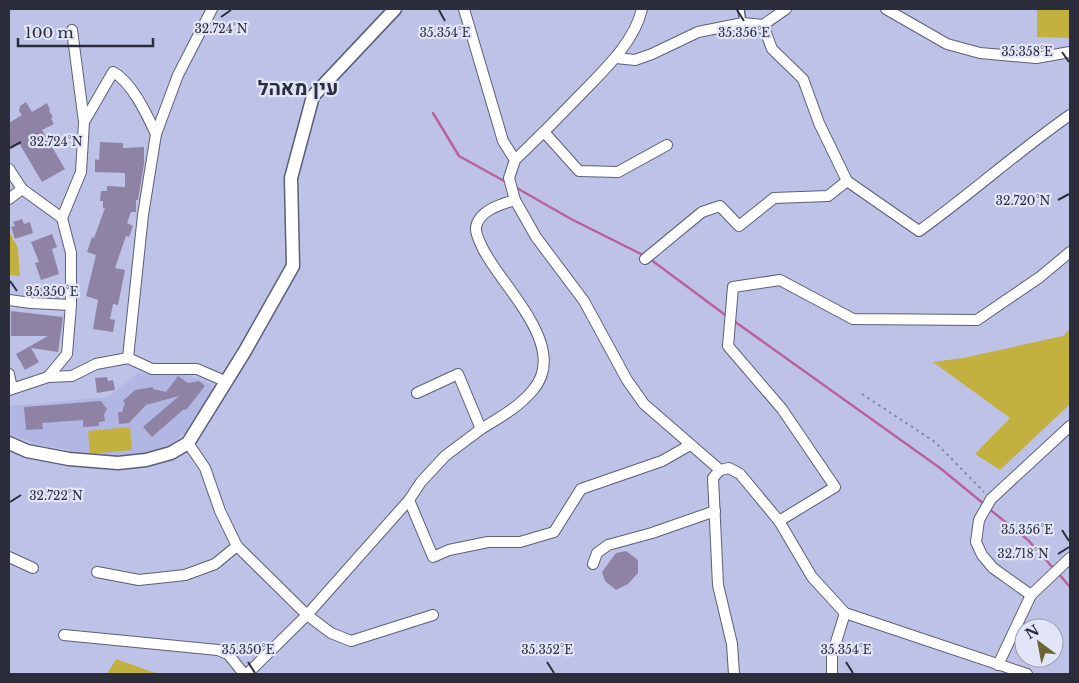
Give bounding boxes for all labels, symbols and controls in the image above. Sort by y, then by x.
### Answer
scale bar [18,15,152,47]
text: 32.724°N [194,21,248,36]
text: 100 m [25,23,74,42]
text: 35.354°E [419,25,471,40]
text: 35.356°E [718,25,770,40]
text: 35.358°E [1001,44,1053,59]
district label: עין מאהל [258,76,338,100]
text: 32.724°N [29,134,83,149]
text: 32.720°N [996,193,1051,208]
text: 35.350°E [26,284,79,299]
text: 32.722°N [29,488,83,503]
text: 35.356°E [1001,522,1053,537]
text: 32.718°N [997,546,1049,561]
north arrow [1014,618,1064,668]
text: N [1022,621,1042,643]
text: 35.350°E [222,642,275,657]
text: 35.352°E [521,642,573,657]
text: 35.354°E [820,642,872,657]

